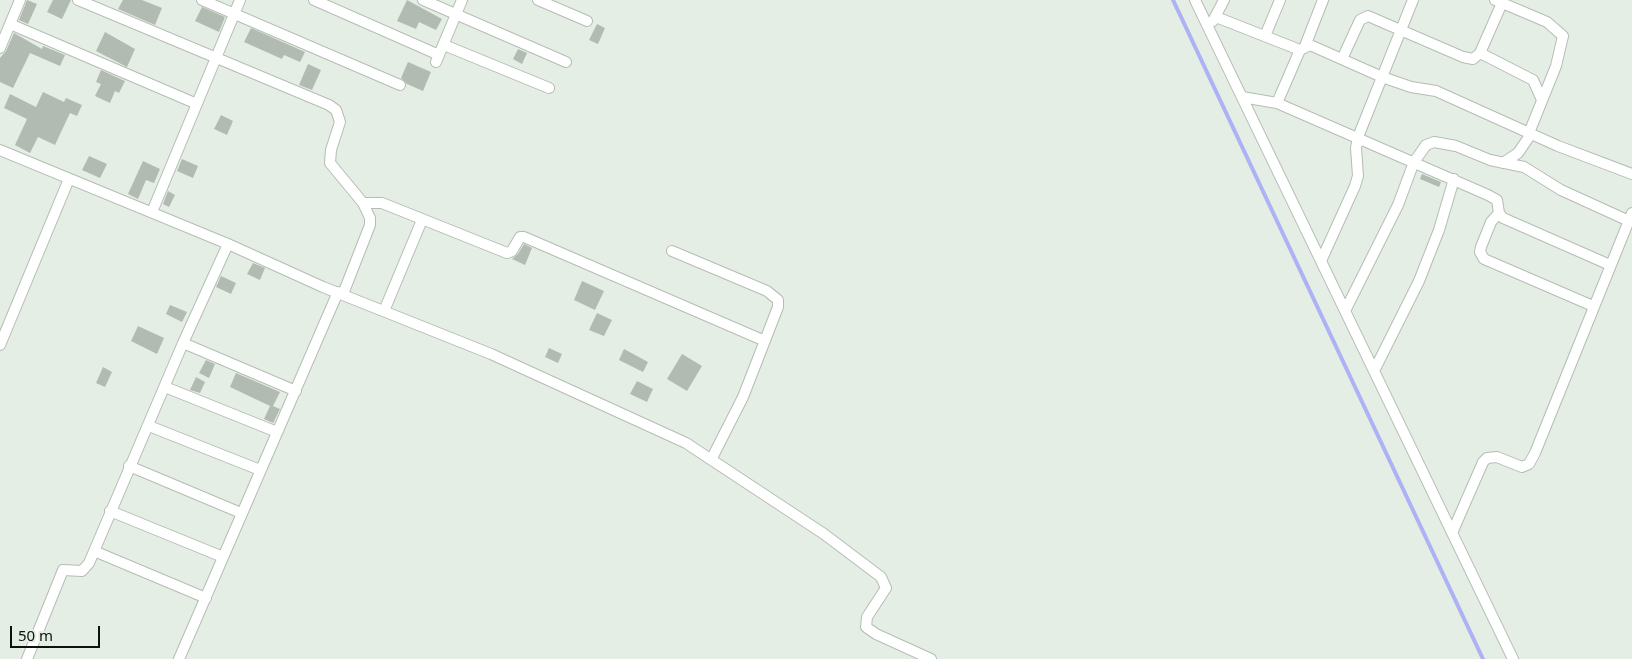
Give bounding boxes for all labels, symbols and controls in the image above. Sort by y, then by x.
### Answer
scale bar [12,616,102,648]
text: 50 m [18,625,53,645]

